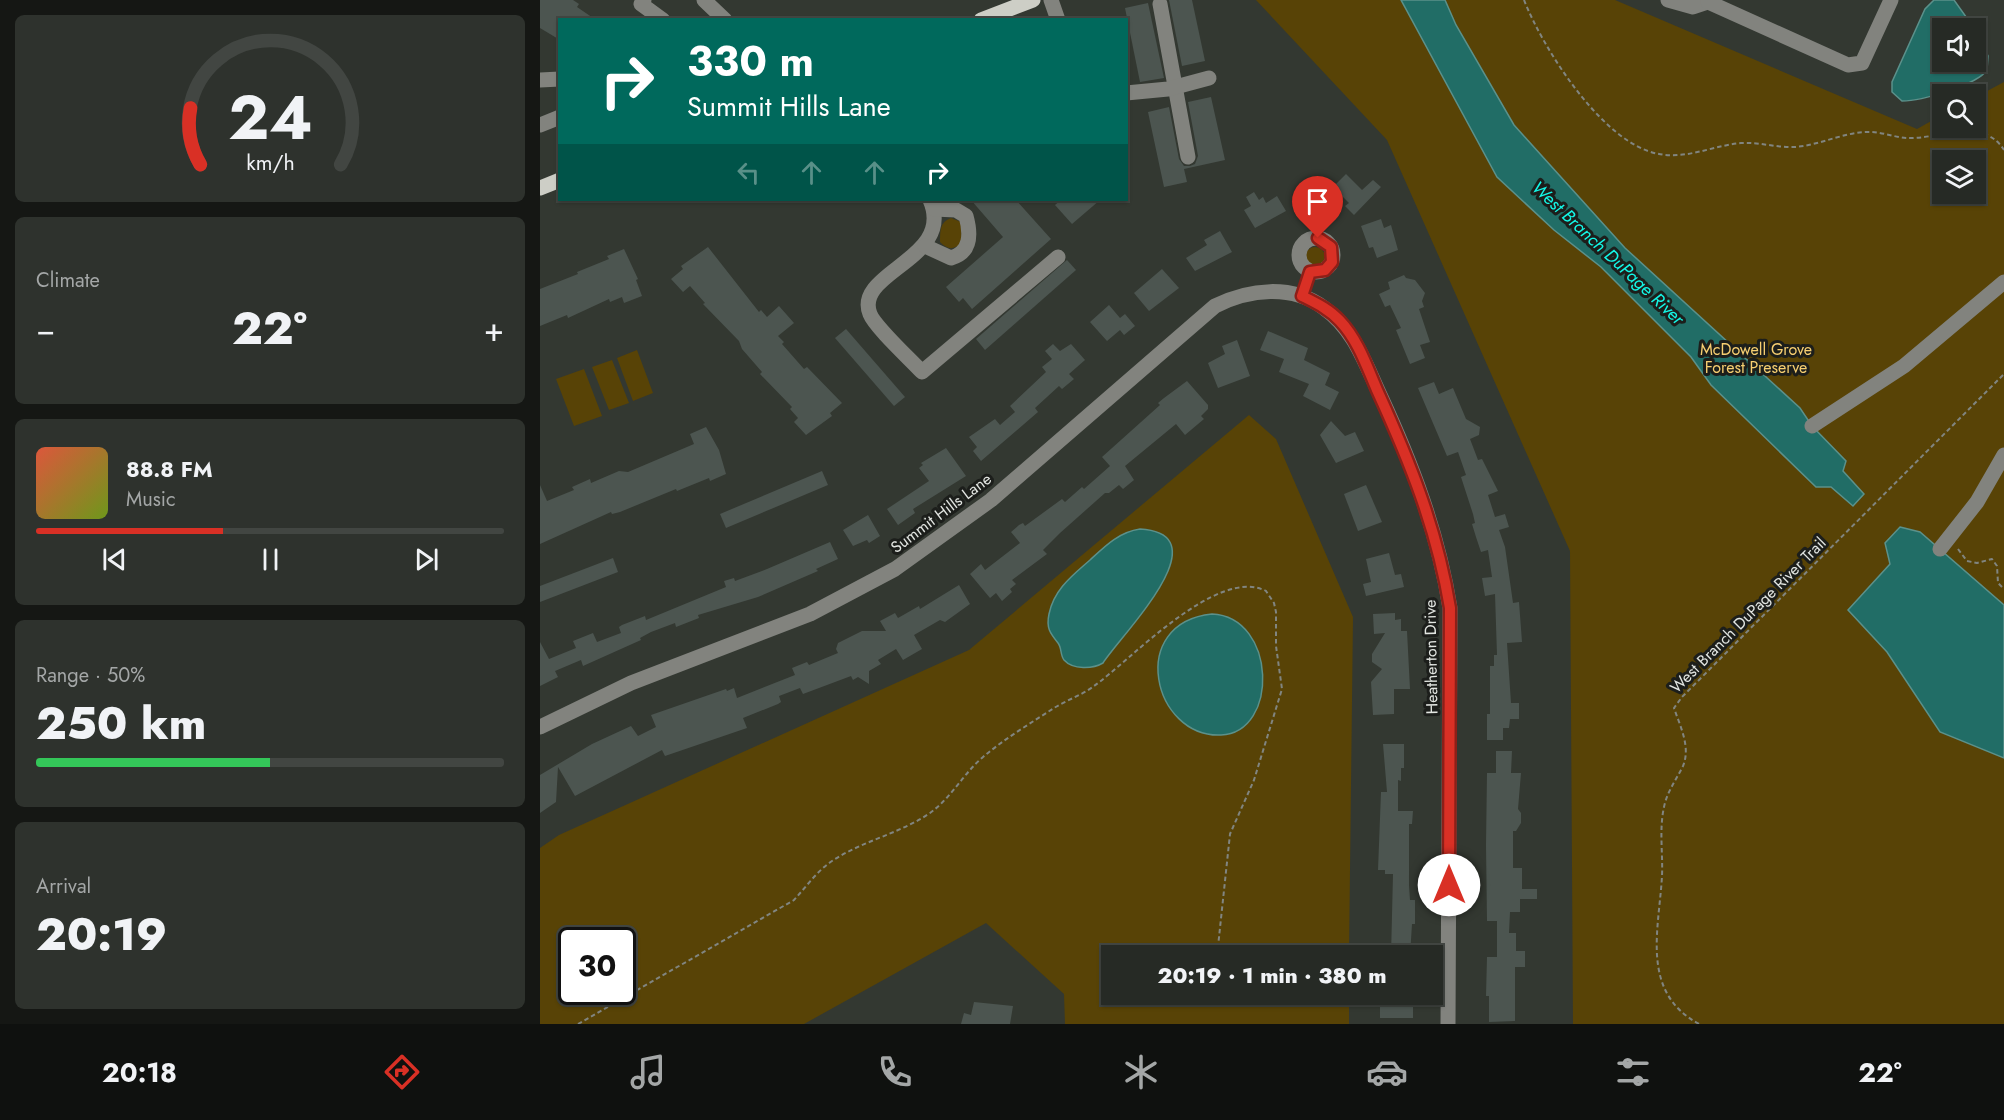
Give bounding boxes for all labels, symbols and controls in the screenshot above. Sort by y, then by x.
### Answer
map controls [1932,18,1986,204]
button: sound [1932,18,1986,72]
text: 330 m [687,31,814,92]
icon: right [588,42,666,120]
text: 24 [228,73,312,163]
button: search [1932,84,1986,138]
text: Summit Hills Lane [687,87,891,126]
text: km/h [246,148,294,179]
button: layers [1932,150,1986,204]
icon: left [732,156,765,189]
icon: ahead [795,156,828,189]
icon: ahead [858,156,891,189]
icon: right [921,156,954,189]
water label: West Branch DuPage River [1526,175,1691,332]
pin [1292,176,1343,238]
icon: arrive [1301,185,1334,218]
text: Climate [36,266,100,295]
text: 22° [232,296,307,361]
text: − [36,306,55,353]
text: + [484,306,504,353]
park label: McDowell Grove Forest Preserve [1700,338,1812,379]
text: 88.8 FM [126,453,213,485]
street label: Summit Hills Lane [886,467,996,559]
text: Music [126,485,176,514]
street label: West Branch DuPage River Trail [1665,532,1831,698]
icon: previous [98,543,131,576]
icon: pause [254,543,287,576]
icon: next [410,543,443,576]
street label: Heatherton Drive [1419,599,1443,715]
text: Range · 50% [36,661,145,690]
text: 250 km [36,691,206,756]
position arrow [1417,853,1481,917]
text: Arrival [36,872,91,901]
text: 20:19 [36,902,167,967]
speed limit sign: 30 [558,927,636,1005]
text: 20:19 · 1 min · 380 m [1157,959,1387,991]
icon: directions [381,1051,423,1093]
icon: music [627,1051,669,1093]
icon: phone [874,1051,916,1093]
icon: climate [1120,1051,1162,1093]
icon: car [1366,1051,1408,1093]
icon: filters [1612,1051,1654,1093]
text: 20:18 [102,1053,177,1092]
text: 22° [1858,1053,1902,1092]

